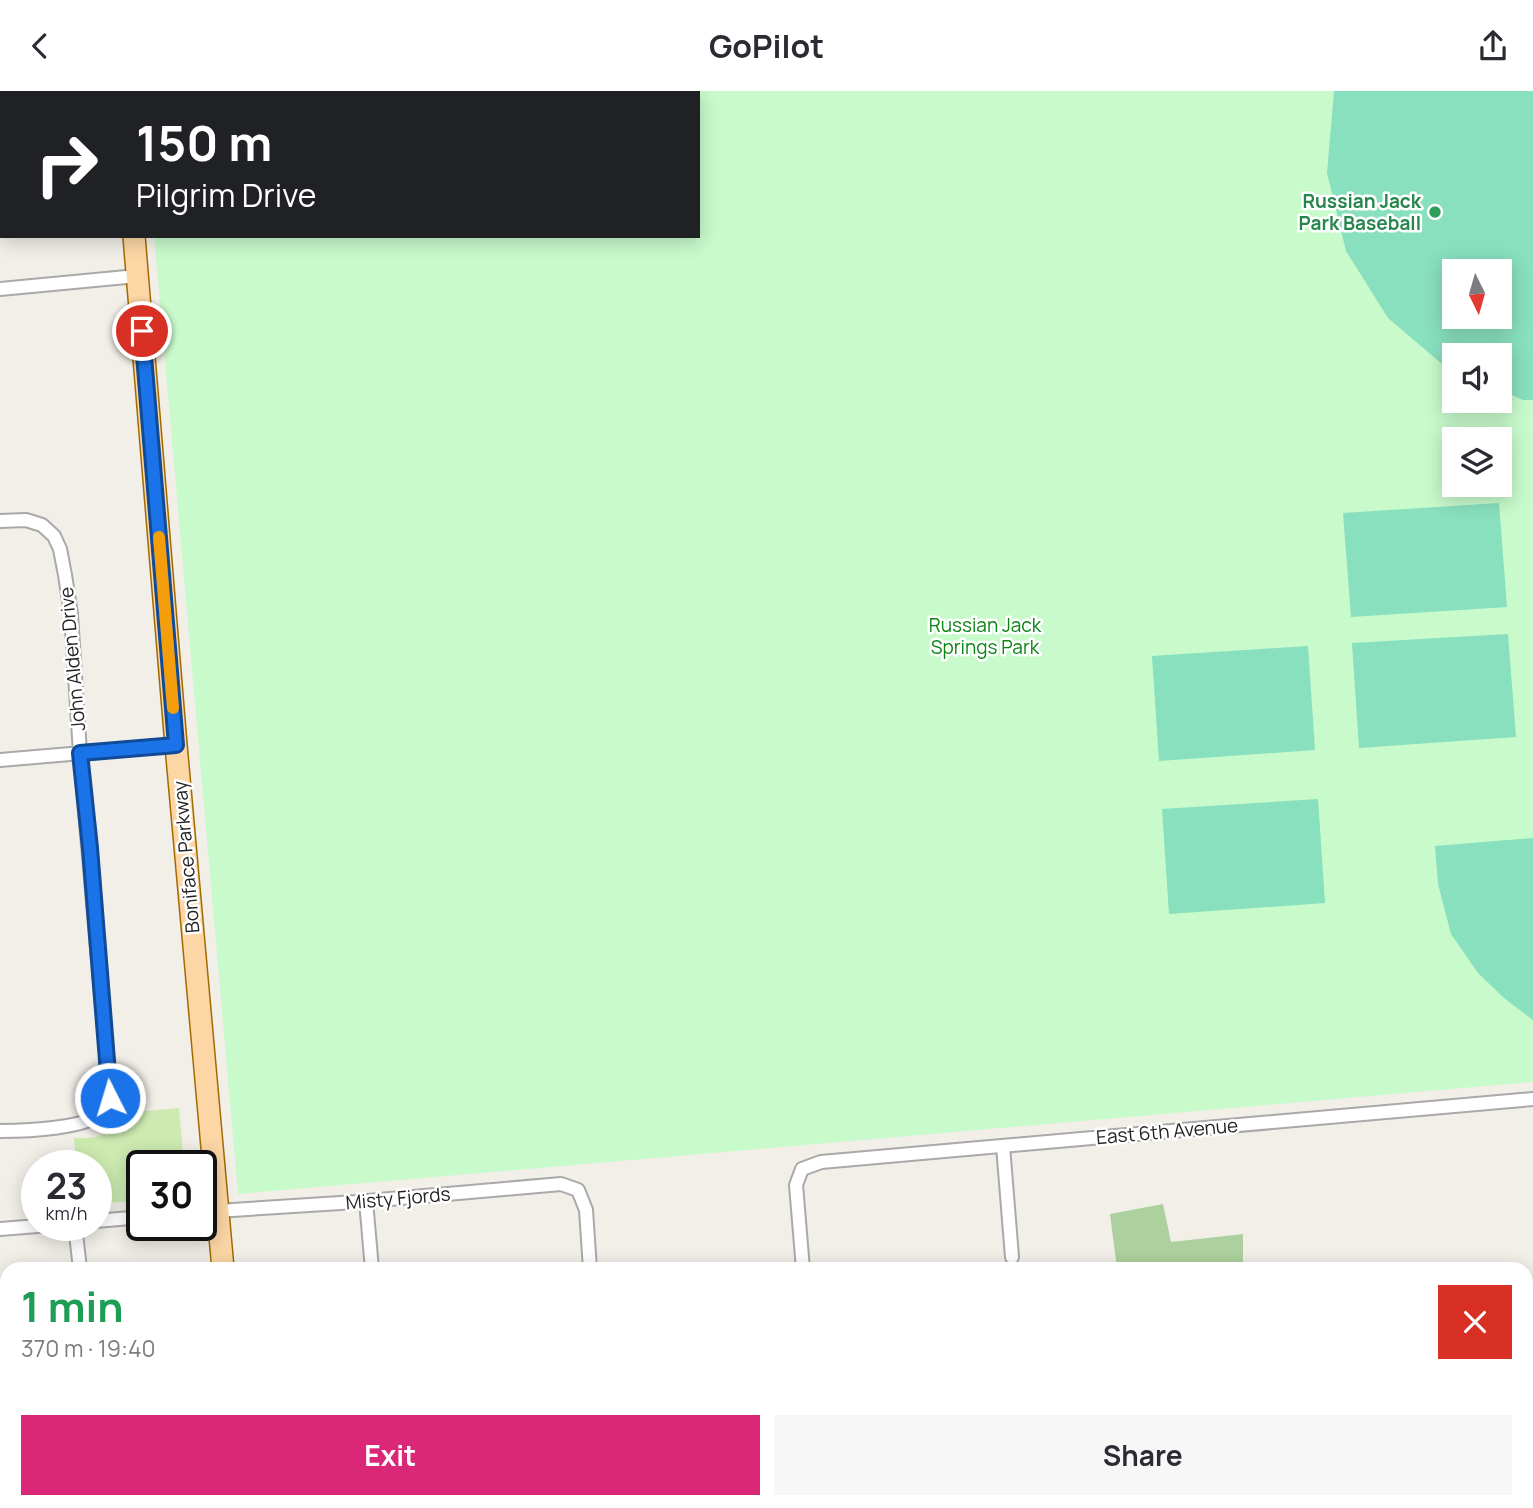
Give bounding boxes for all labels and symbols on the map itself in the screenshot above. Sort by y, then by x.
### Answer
place label: Russian Jack Park Baseball [1299,188,1422,236]
marker: Russian Jack Park Baseball [1427,204,1443,220]
north arrow [1442,259,1512,329]
pin [112,301,172,361]
street label: John Alden Drive [53,586,91,732]
park label: Russian Jack Springs Park [929,612,1042,660]
street label: Boniface Parkway [166,780,206,934]
position arrow [73,1061,147,1135]
street label: East 6th Avenue [1095,1112,1239,1150]
speed limit sign: 30 [126,1150,217,1241]
street label: Misty Fjords [345,1180,451,1216]

